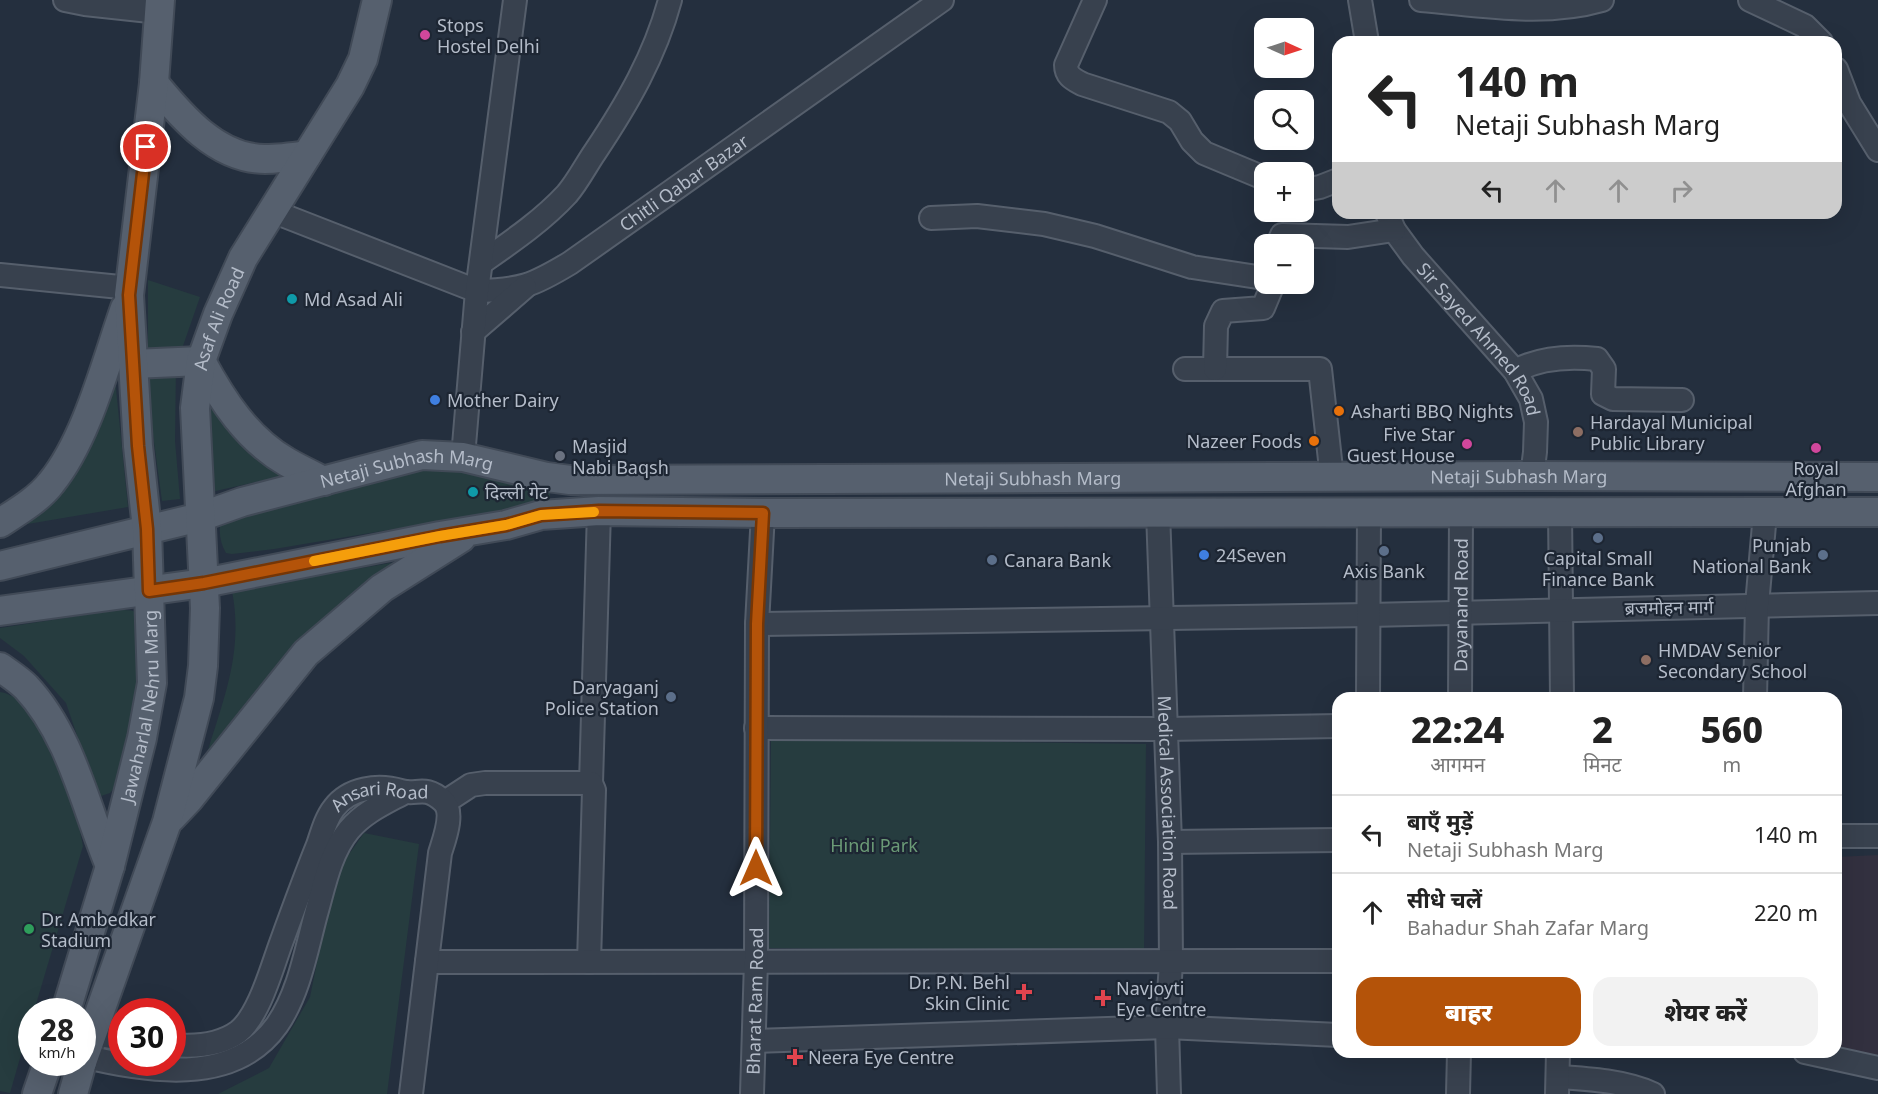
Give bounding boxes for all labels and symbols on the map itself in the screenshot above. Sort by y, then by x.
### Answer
place label: Stops Hostel Delhi [437,13,540,58]
north arrow [1254,18,1314,78]
marker: Stops Hostel Delhi [418,28,432,42]
pin [120,121,171,172]
street label: Chitli Qabar Bazar [614,128,753,237]
street label: Sir Sayed Ahmed Road [1412,257,1546,418]
street label: Asaf Ali Road [188,263,250,372]
place label: Md Asad Ali [304,287,403,311]
marker: Md Asad Ali [285,292,299,306]
place label: Mother Dairy [447,388,559,412]
marker: Mother Dairy [428,393,442,407]
place label: Asharti BBQ Nights [1351,399,1513,423]
marker: Asharti BBQ Nights [1332,404,1346,418]
place label: Hardayal Municipal Public Library [1590,410,1753,455]
place label: Five Star Guest House [1347,422,1456,467]
marker: Hardayal Municipal Public Library [1571,425,1585,439]
place label: Nazeer Foods [1187,429,1302,453]
place label: Masjid Nabi Baqsh [572,434,669,479]
marker: Nazeer Foods [1307,434,1321,448]
marker: Five Star Guest House [1460,437,1474,451]
marker: Royal Afghan [1809,441,1823,455]
street label: Netaji Subhash Marg [317,443,496,493]
marker: Masjid Nabi Baqsh [553,449,567,463]
place label: Royal Afghan [1785,456,1847,501]
street label: Netaji Subhash Marg [1430,464,1607,488]
street label: Netaji Subhash Marg [944,466,1121,490]
place label: दिल्ली गेट [485,480,549,504]
marker: दिल्ली गेट [466,485,480,499]
marker: Capital Small Finance Bank [1591,531,1605,545]
place label: Punjab National Bank [1692,533,1811,578]
street label: Dayanand Road [1448,538,1473,672]
place label: 24Seven [1216,543,1287,567]
marker: Axis Bank [1377,544,1391,558]
place label: Capital Small Finance Bank [1542,546,1655,591]
place label: Canara Bank [1004,548,1111,572]
marker: 24Seven [1197,548,1211,562]
marker: Punjab National Bank [1816,548,1830,562]
marker: Canara Bank [985,553,999,567]
place label: Axis Bank [1343,559,1425,583]
street label: ब्रजमोहन मार्ग [1624,594,1715,620]
street label: Jawaharlal Nehru Marg [114,609,165,807]
place label: HMDAV Senior Secondary School [1658,638,1807,683]
marker: HMDAV Senior Secondary School [1639,653,1653,667]
place label: Daryaganj Police Station [545,675,659,720]
marker: Daryaganj Police Station [664,690,678,704]
street label: Medical Association Road [1153,695,1183,910]
street label: Ansari Road [325,776,429,816]
park label: Hindi Park [830,833,918,857]
position arrow [724,836,788,900]
place label: Dr. Ambedkar Stadium [41,907,157,952]
marker: Dr. Ambedkar Stadium [22,922,36,936]
street label: Bharat Ram Road [741,927,768,1075]
place label: Dr. P.N. Behl Skin Clinic [909,970,1010,1015]
place label: Navjoyti Eye Centre [1116,976,1206,1021]
marker: Dr. P.N. Behl Skin Clinic [1015,983,1033,1001]
marker: Navjoyti Eye Centre [1094,989,1112,1007]
speed limit sign: 30 [108,998,186,1076]
place label: Neera Eye Centre [808,1045,954,1069]
marker: Neera Eye Centre [786,1048,804,1066]

